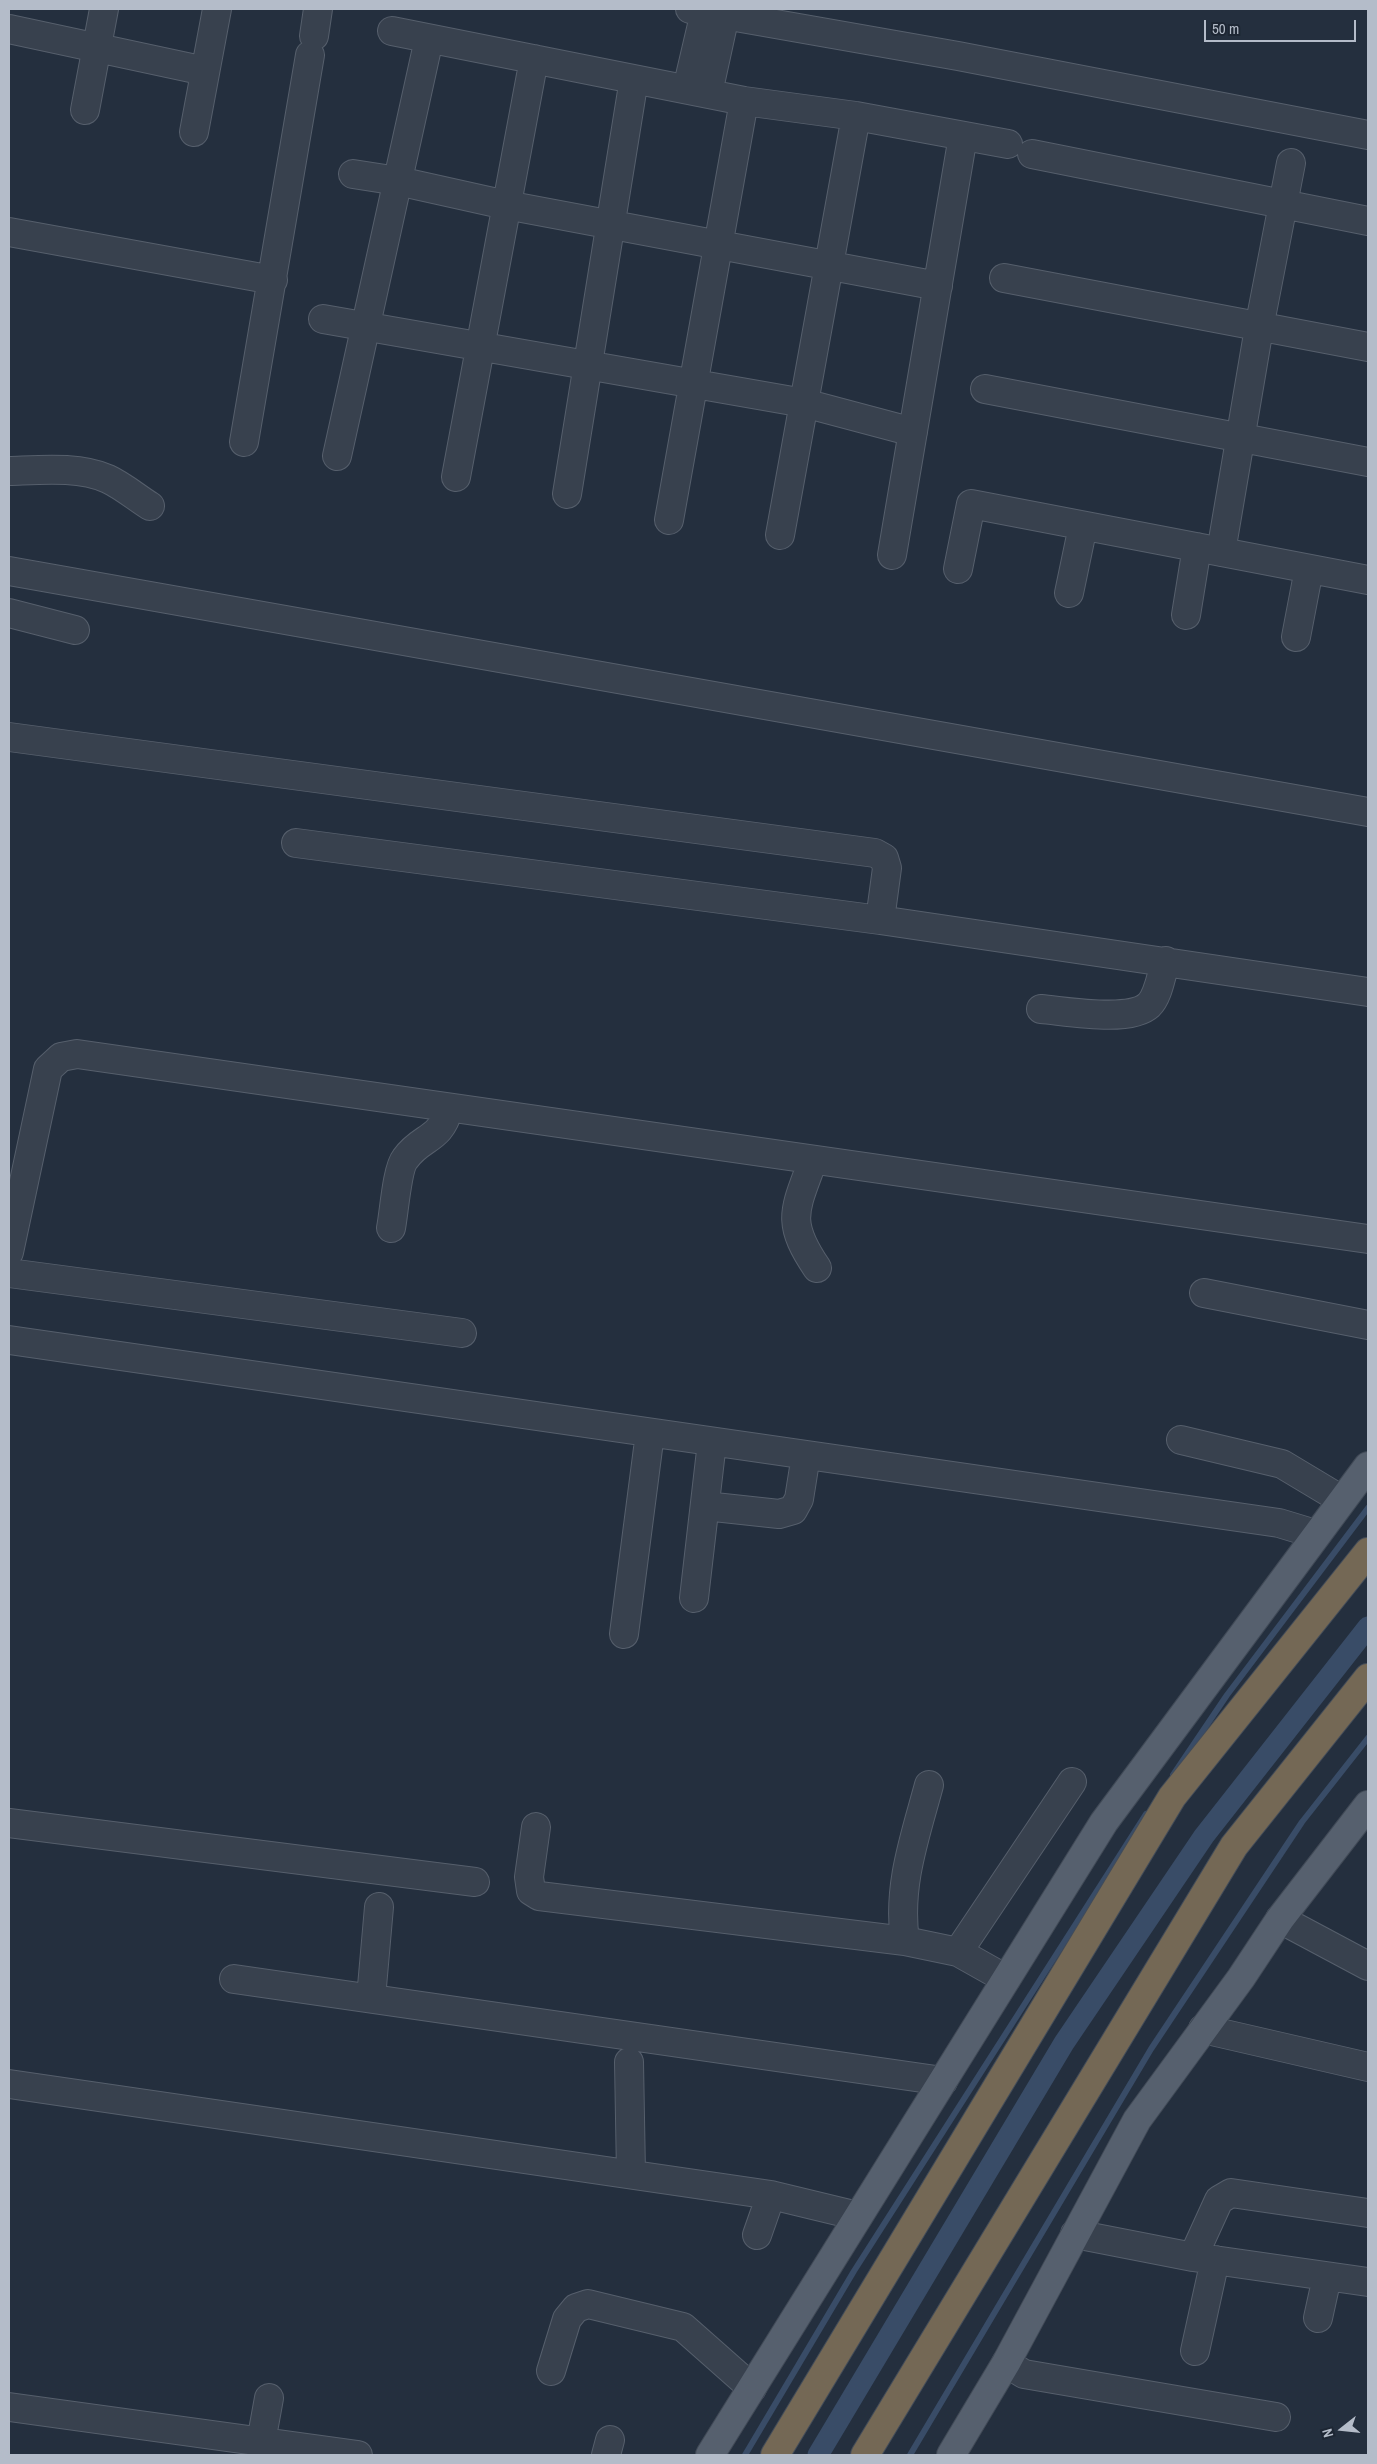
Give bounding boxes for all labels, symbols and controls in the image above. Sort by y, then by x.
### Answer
scale bar [1207,10,1360,42]
text: 50 m [1212,18,1239,39]
north arrow [1317,2404,1367,2454]
text: N [1318,2427,1337,2440]

